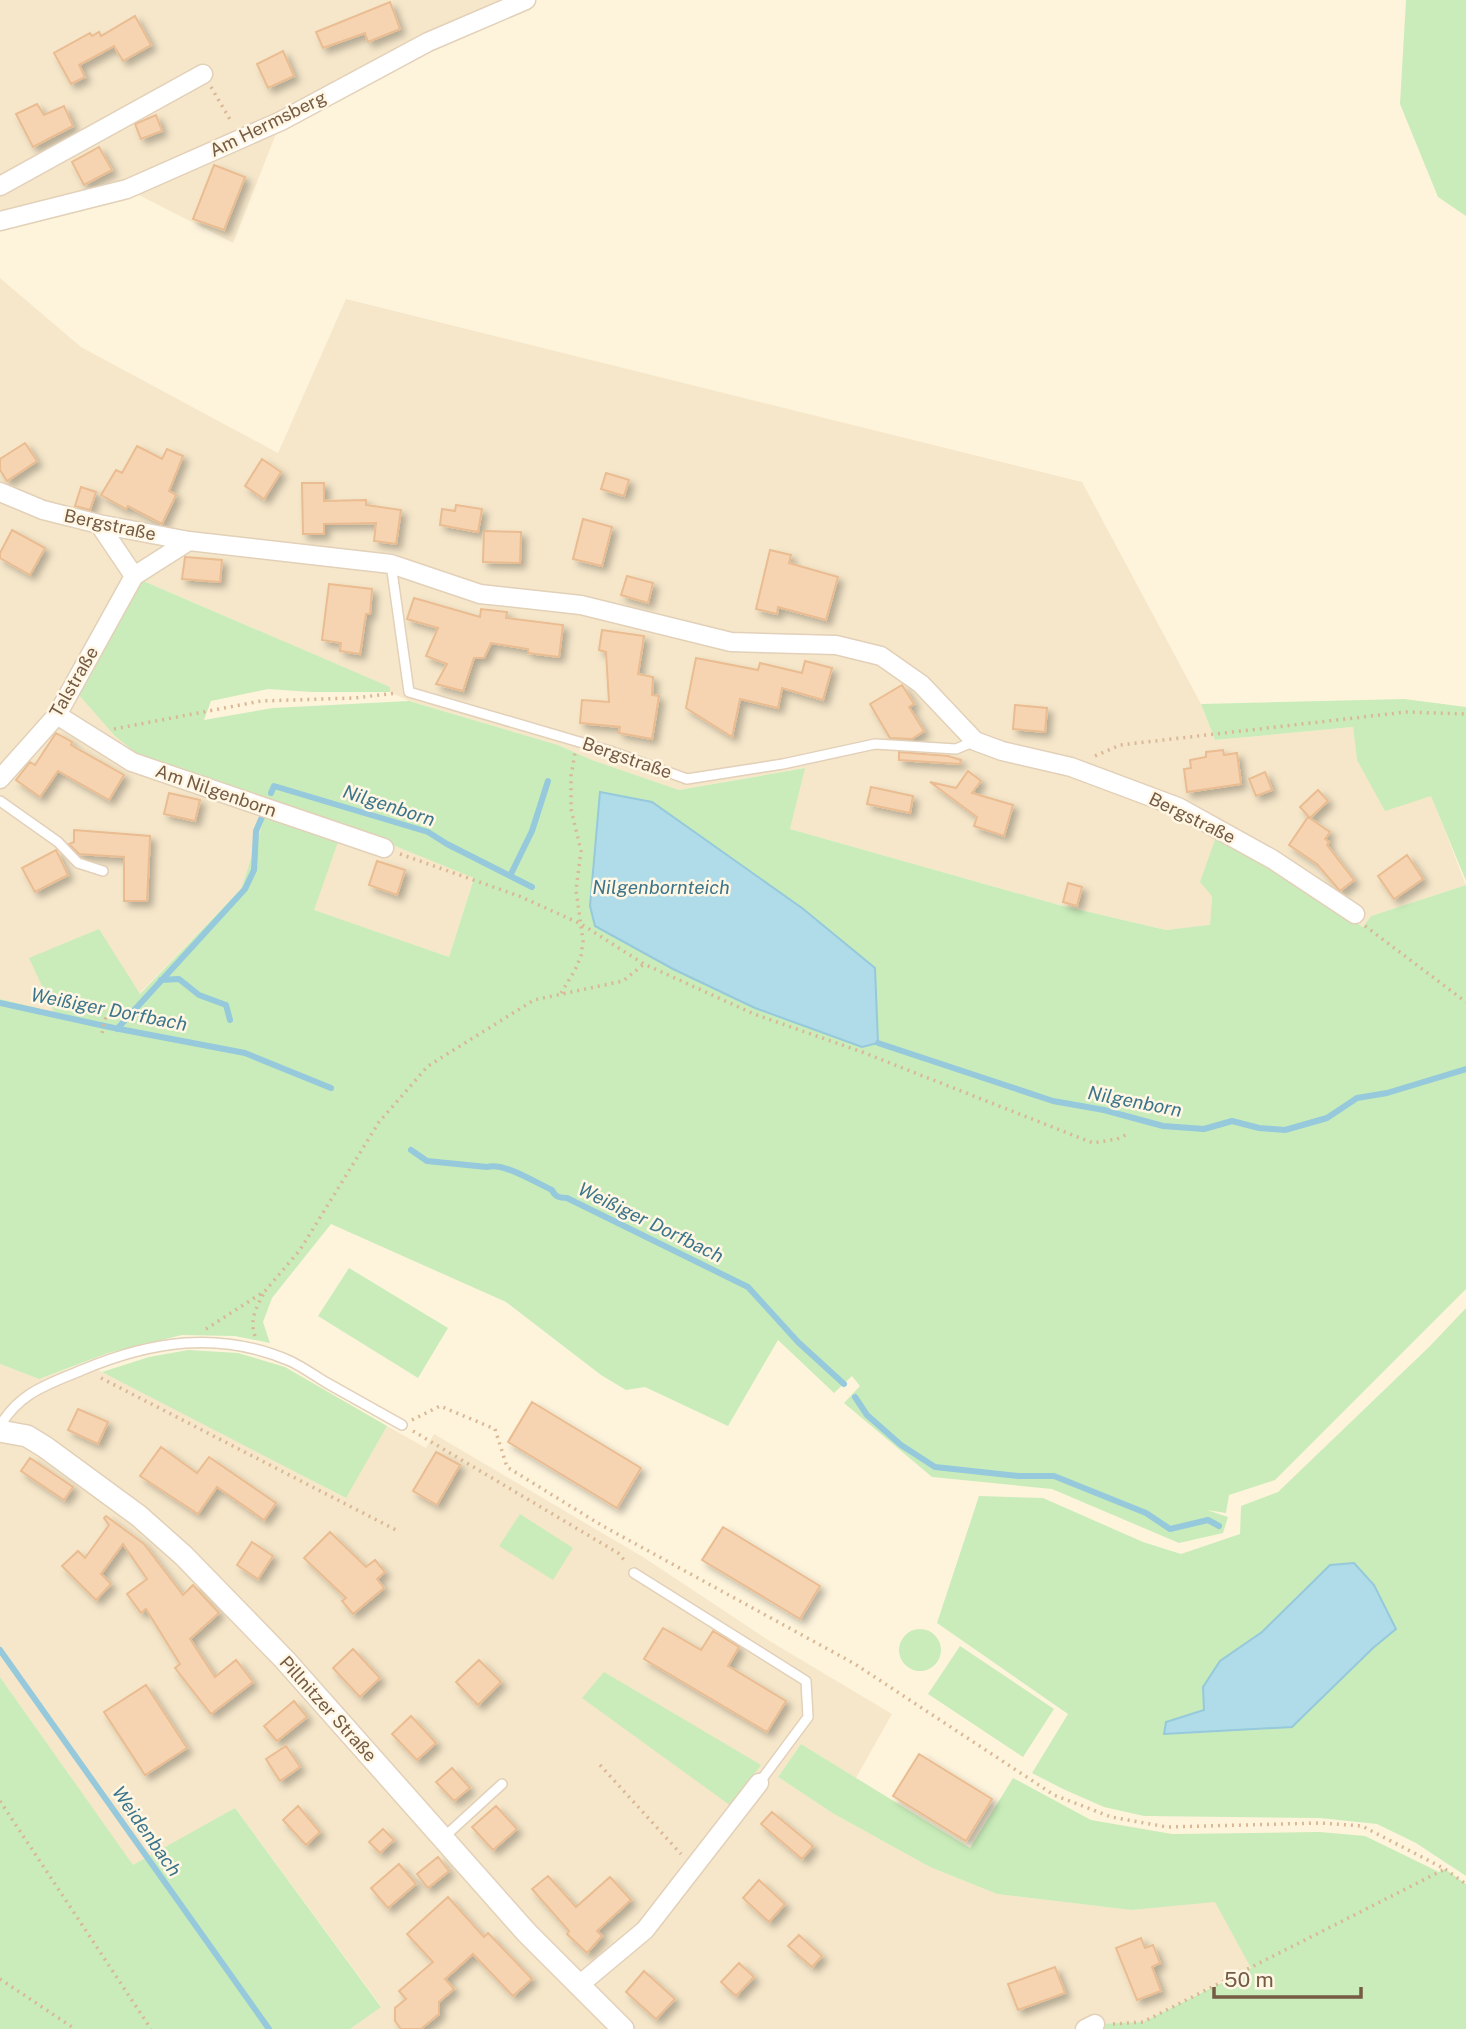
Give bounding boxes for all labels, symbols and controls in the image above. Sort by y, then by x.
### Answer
street label: Am Hermsberg [206,86,330,161]
street label: Bergstraße [62,505,158,544]
street label: Talstraße [45,643,102,721]
street label: Bergstraße [580,732,675,783]
street label: Am Nilgenborn [153,760,279,821]
water label: Nilgenborn [340,780,438,830]
street label: Bergstraße [1146,788,1239,847]
water label: Nilgenbornteich [592,876,730,898]
water label: Weißiger Dorfbach [29,983,189,1035]
water label: Nilgenborn [1086,1081,1184,1121]
water label: Weißiger Dorfbach [575,1177,727,1267]
street label: Pillnitzer Straße [275,1652,381,1766]
water label: Weidenbach [108,1782,186,1880]
scale bar [1214,1955,1361,1999]
text: 50 m [1224,1967,1274,1992]

